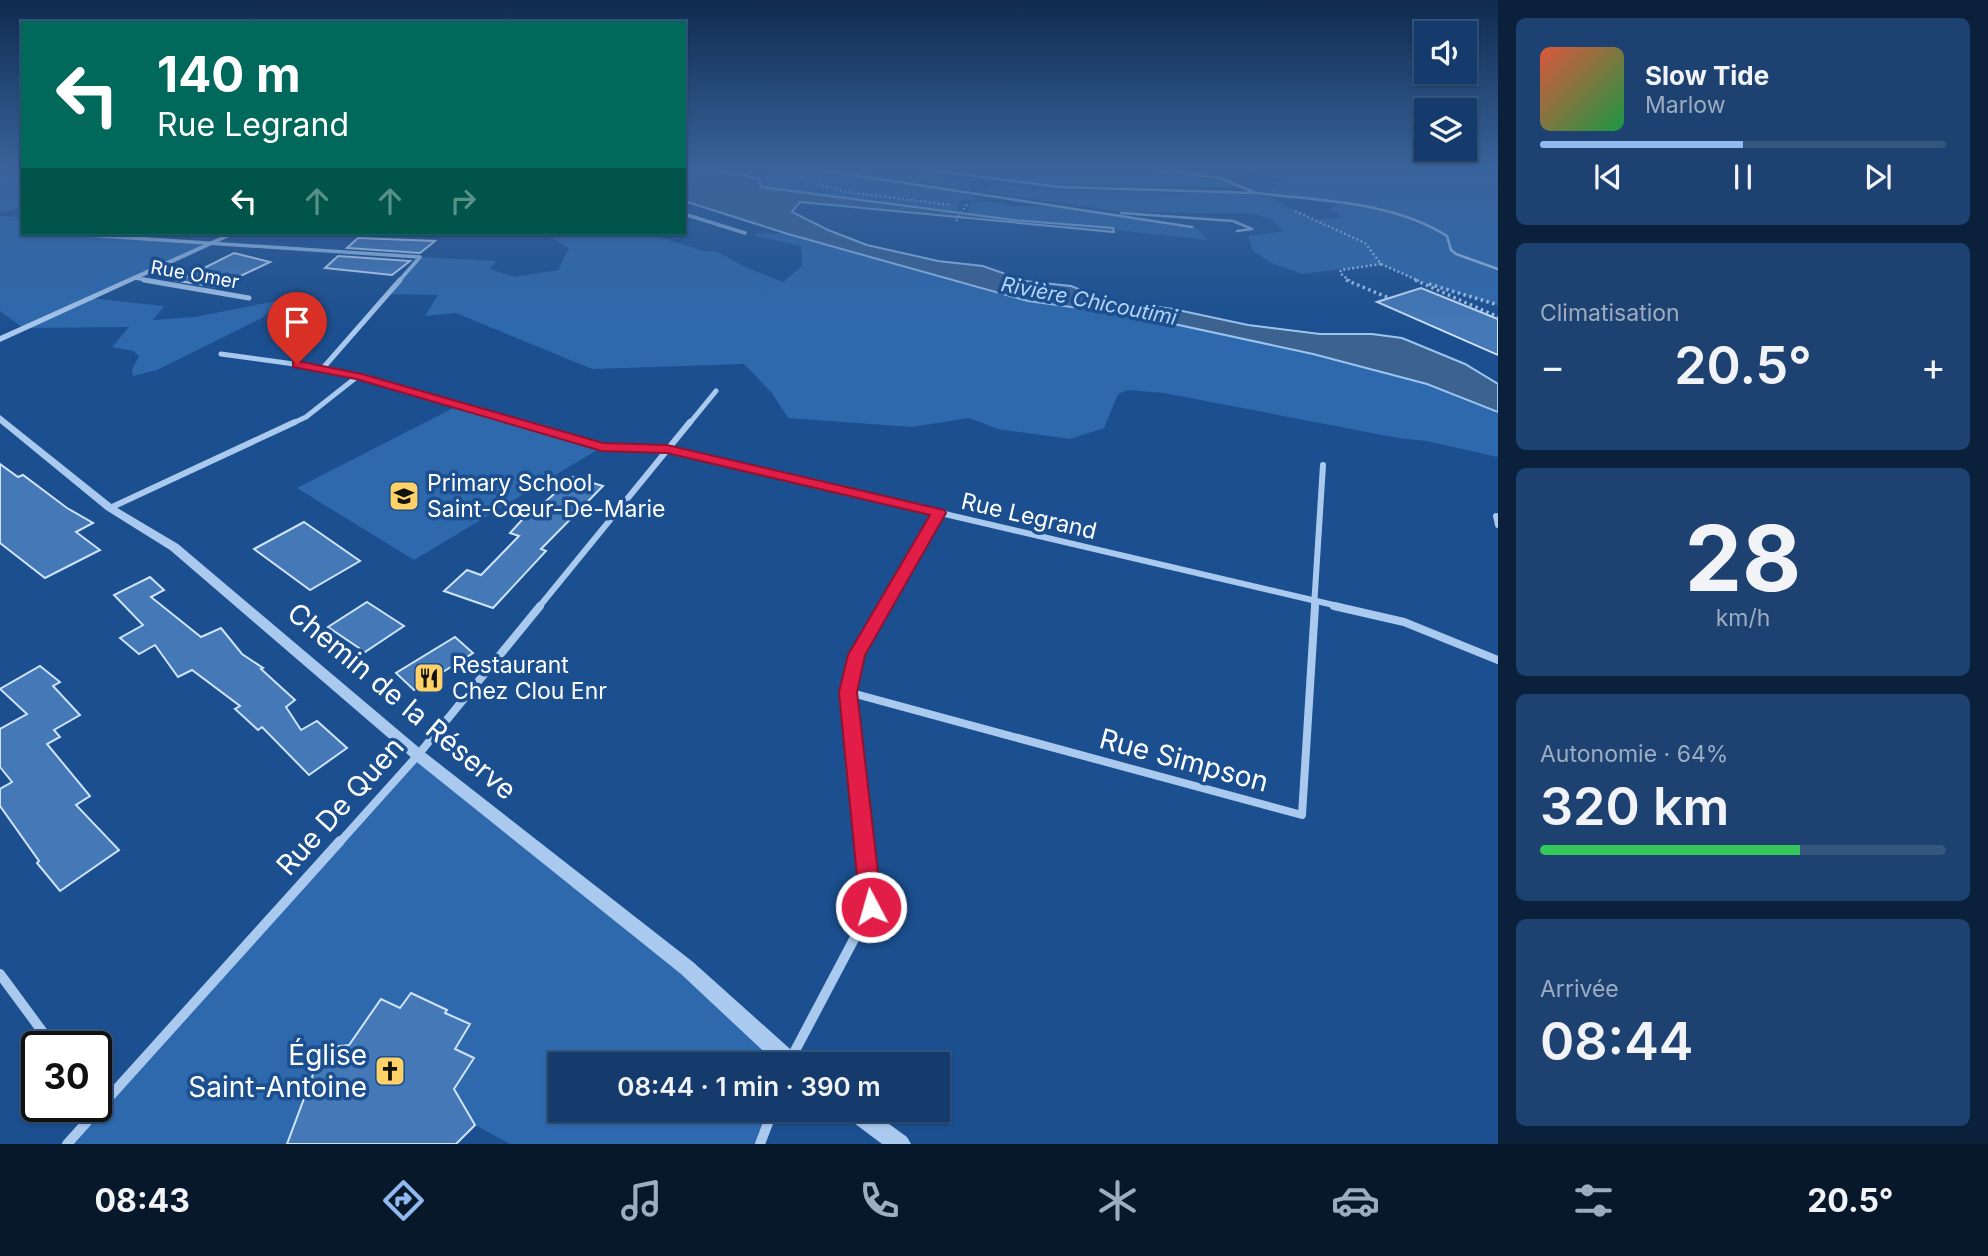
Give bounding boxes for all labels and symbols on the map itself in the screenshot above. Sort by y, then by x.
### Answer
street label: Rue Omer [149,255,241,294]
water label: Rivière Chicoutimi [999,271,1180,330]
pin [267,292,327,364]
place label: Primary School Saint-Cœur-De-Marie [427,469,665,523]
school or university icon: Primary School Saint-Cœur-De-Marie [387,479,421,513]
street label: Rue Legrand [959,487,1099,545]
street label: Chemin de la Réserve [281,595,523,807]
place label: Restaurant Chez Clou Enr [452,651,607,705]
restaurant icon: Restaurant Chez Clou Enr [412,661,446,695]
street label: Rue Simpson [1096,721,1272,799]
street label: Rue De Quen [269,730,411,882]
position arrow [834,870,908,944]
speed limit sign: 30 [21,1031,112,1122]
place label: Église Saint-Antoine [188,1037,367,1104]
church icon: Église Saint-Antoine [373,1054,407,1088]

